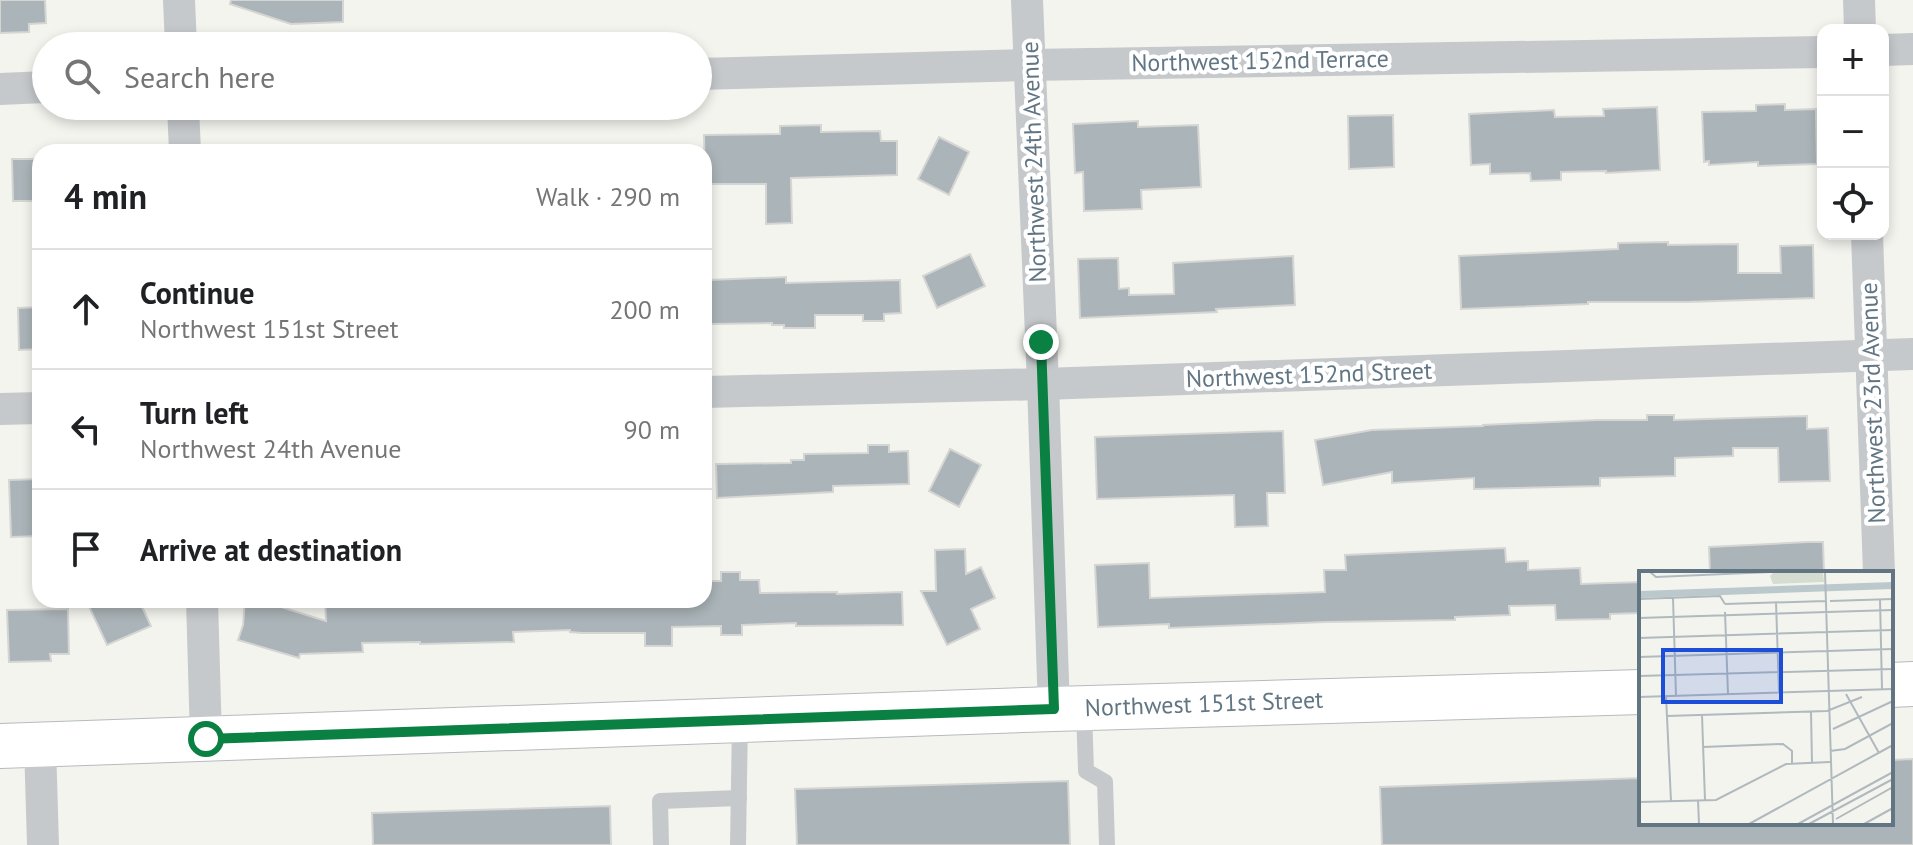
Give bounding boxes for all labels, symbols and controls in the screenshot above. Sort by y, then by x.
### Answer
map controls [1817,24,1889,240]
button: + [1817,24,1889,96]
search box [32,32,712,120]
street label: Northwest 24th Avenue [1014,41,1053,283]
street label: Northwest 152nd Terrace [1131,43,1389,78]
icon: search [60,54,104,98]
text: Search here [124,57,275,96]
button: − [1817,96,1889,168]
button: locate [1817,168,1889,240]
text: 4 min [64,174,147,218]
text: Walk · 290 m [536,180,680,213]
text: Continue [140,273,254,312]
street label: Northwest 23rd Avenue [1853,282,1892,524]
icon: ahead [64,287,108,331]
text: 200 m [609,293,680,326]
text: Northwest 151st Street [140,312,398,345]
route end [1023,324,1059,360]
street label: Northwest 152nd Street [1185,355,1433,394]
text: Turn left [140,393,248,432]
icon: left [64,407,108,451]
text: 90 m [624,413,680,446]
text: Northwest 24th Avenue [140,432,402,465]
icon: arrive [64,527,108,571]
text: Arrive at destination [140,530,402,569]
inset map [1639,571,1893,825]
street label: Northwest 151st Street [1084,684,1324,723]
route start [188,721,224,757]

